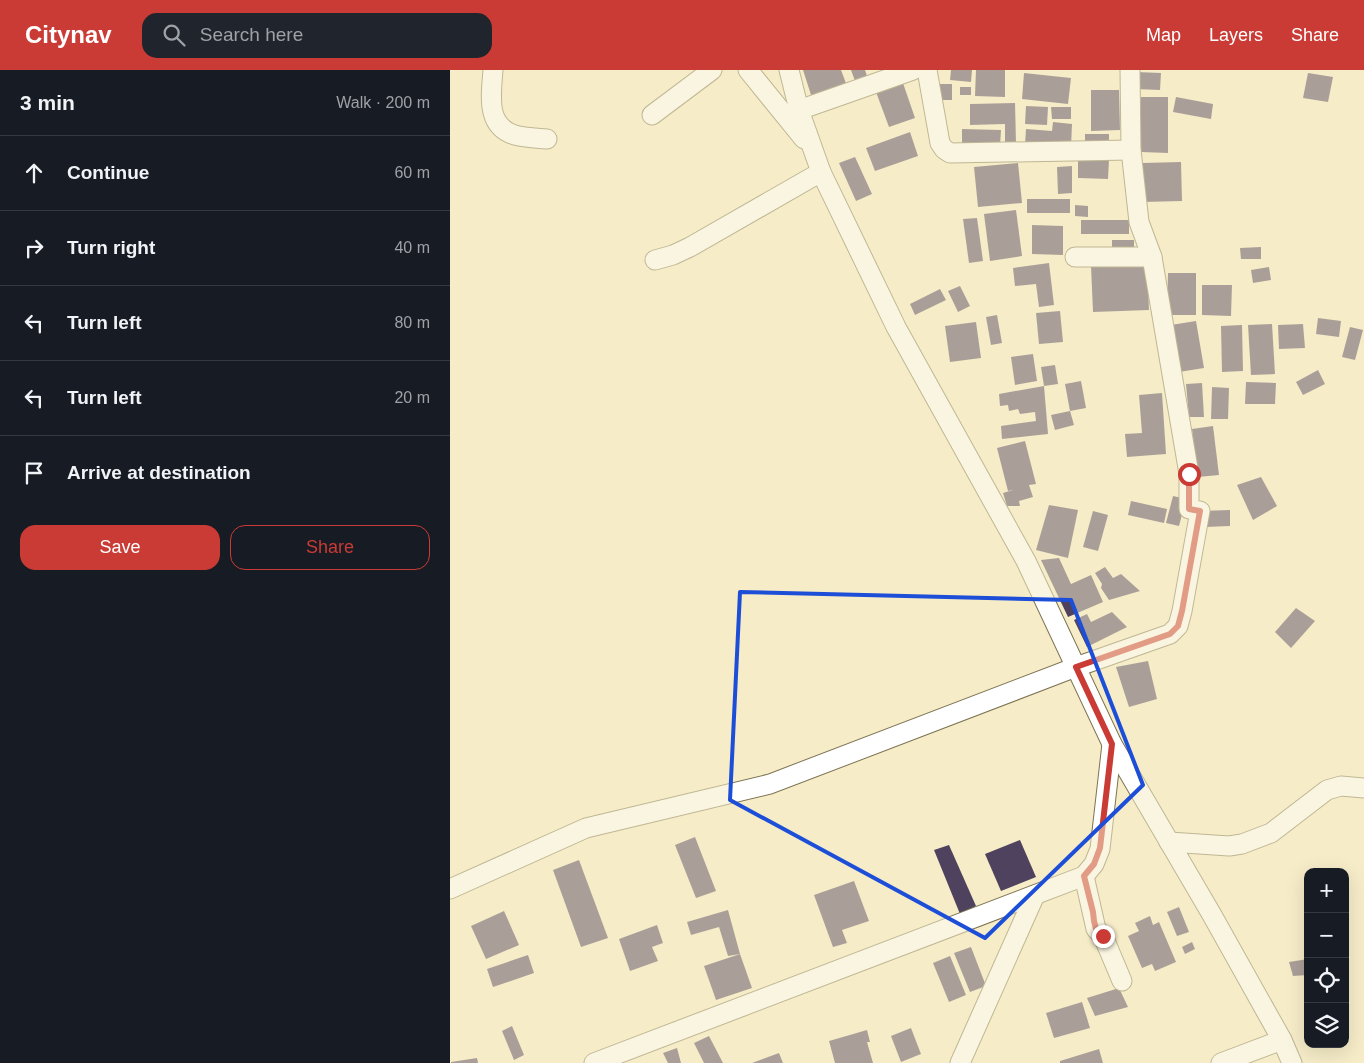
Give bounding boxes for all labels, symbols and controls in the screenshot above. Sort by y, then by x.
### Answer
search box [142,13,492,58]
text: Citynav [25,21,112,48]
icon: search [160,21,188,49]
text: Search here [200,24,303,45]
text: Map [1146,25,1181,45]
text: Layers [1209,25,1263,45]
text: Share [1291,25,1339,45]
text: 3 min [20,91,75,114]
text: Walk · 200 m [336,94,430,111]
icon: ahead [20,159,48,187]
text: Continue [67,162,149,183]
text: 60 m [394,164,430,181]
icon: right [20,234,48,262]
text: Turn right [67,237,155,258]
text: 40 m [394,239,430,256]
icon: left [20,309,48,337]
text: Turn left [67,312,142,333]
text: 80 m [394,314,430,331]
icon: left [20,384,48,412]
text: Turn left [67,387,142,408]
text: 20 m [394,389,430,406]
icon: arrive [20,459,48,487]
text: Arrive at destination [67,462,251,483]
route start [1178,463,1201,486]
button: Save [20,525,220,570]
button: Share [230,525,430,570]
map controls [1304,868,1349,1048]
button: + [1304,868,1349,913]
button: − [1304,913,1349,958]
route end [1092,925,1115,948]
button: locate [1304,958,1349,1003]
button: layers [1304,1003,1349,1048]

